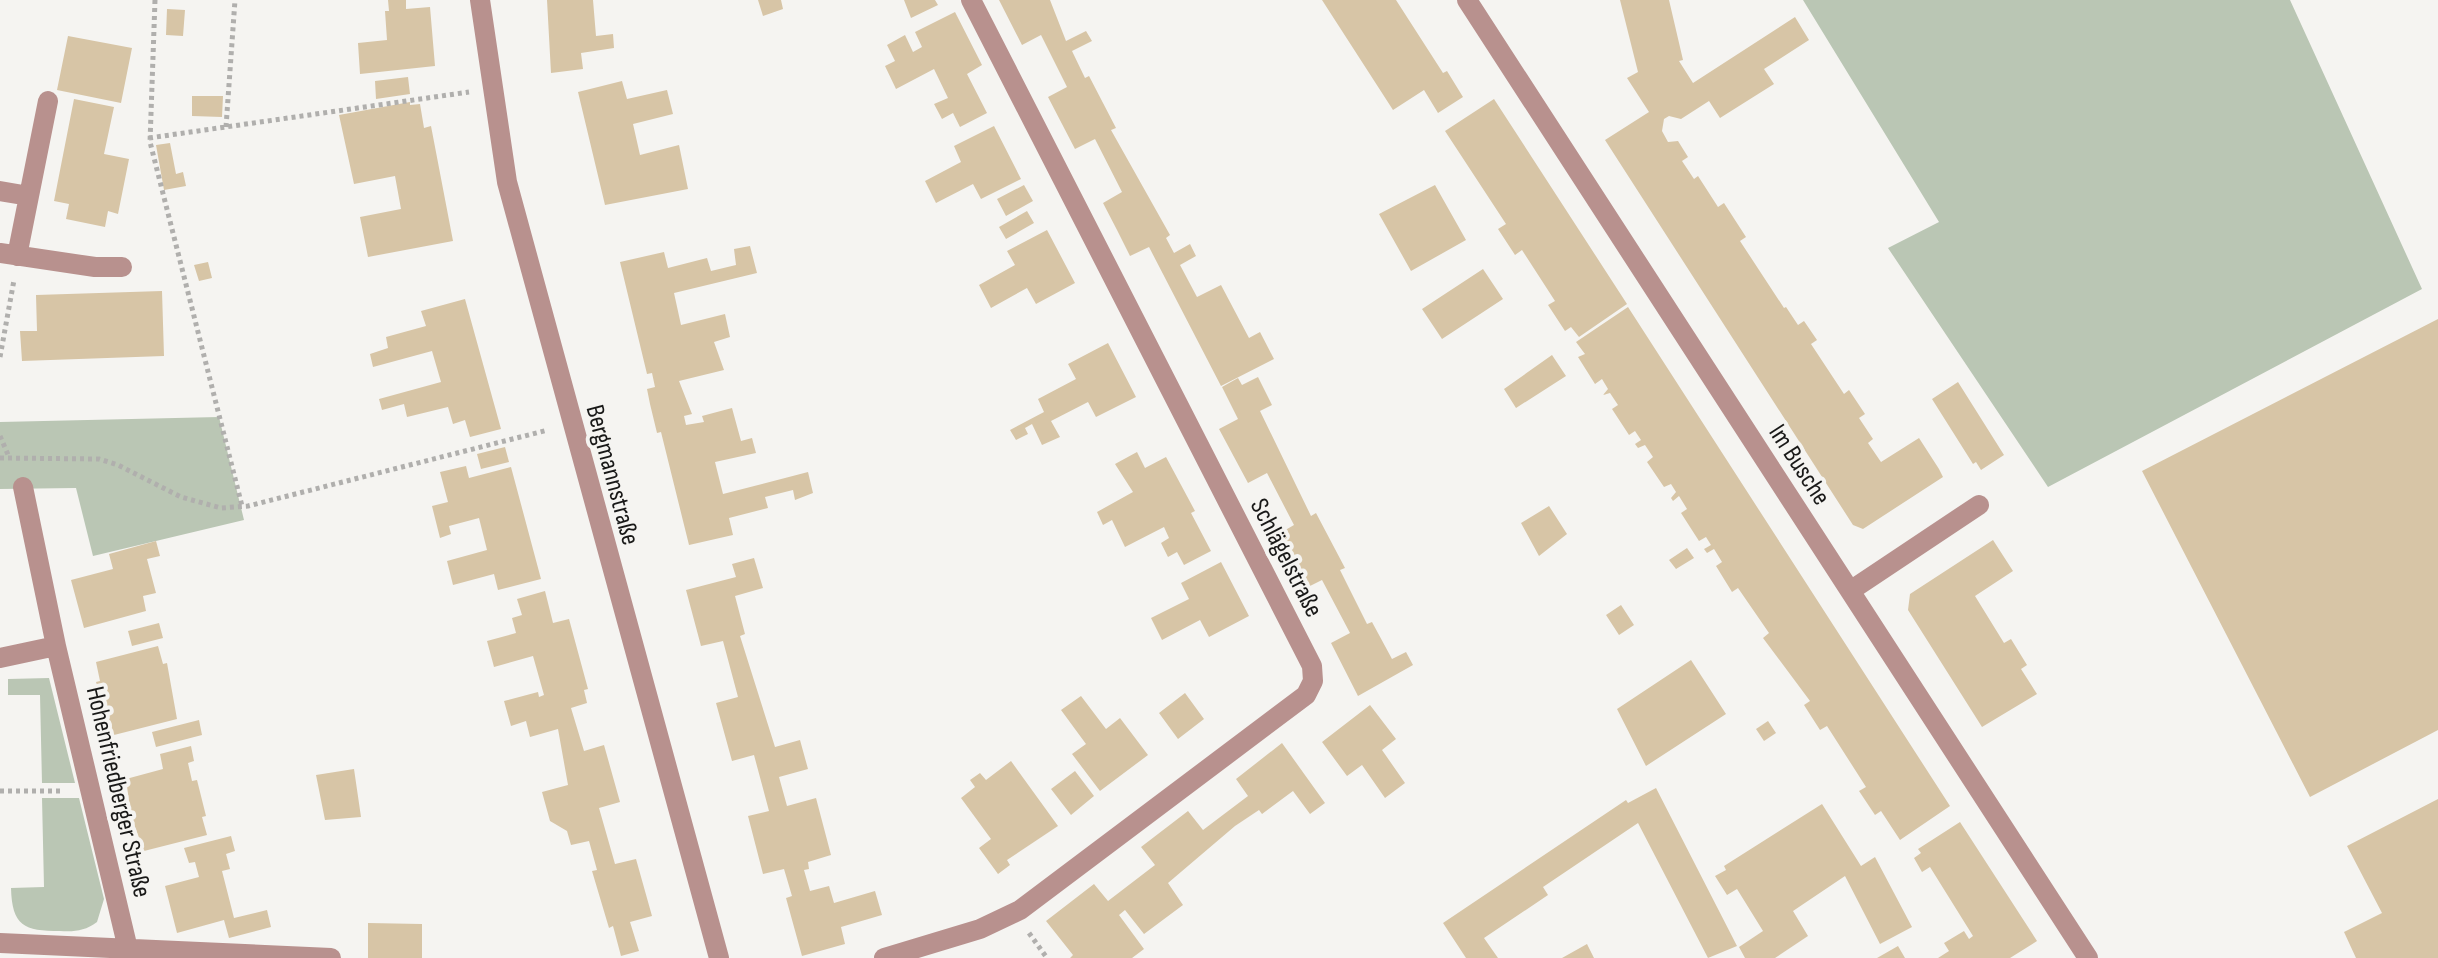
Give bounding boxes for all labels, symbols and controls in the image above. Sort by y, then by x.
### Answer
street label: Bergmannstraße [578,402,646,548]
street label: Im Busche [1762,419,1836,511]
street label: Schlägelstraße [1243,494,1329,622]
street label: Hohenfriedberger Straße [79,683,157,901]

